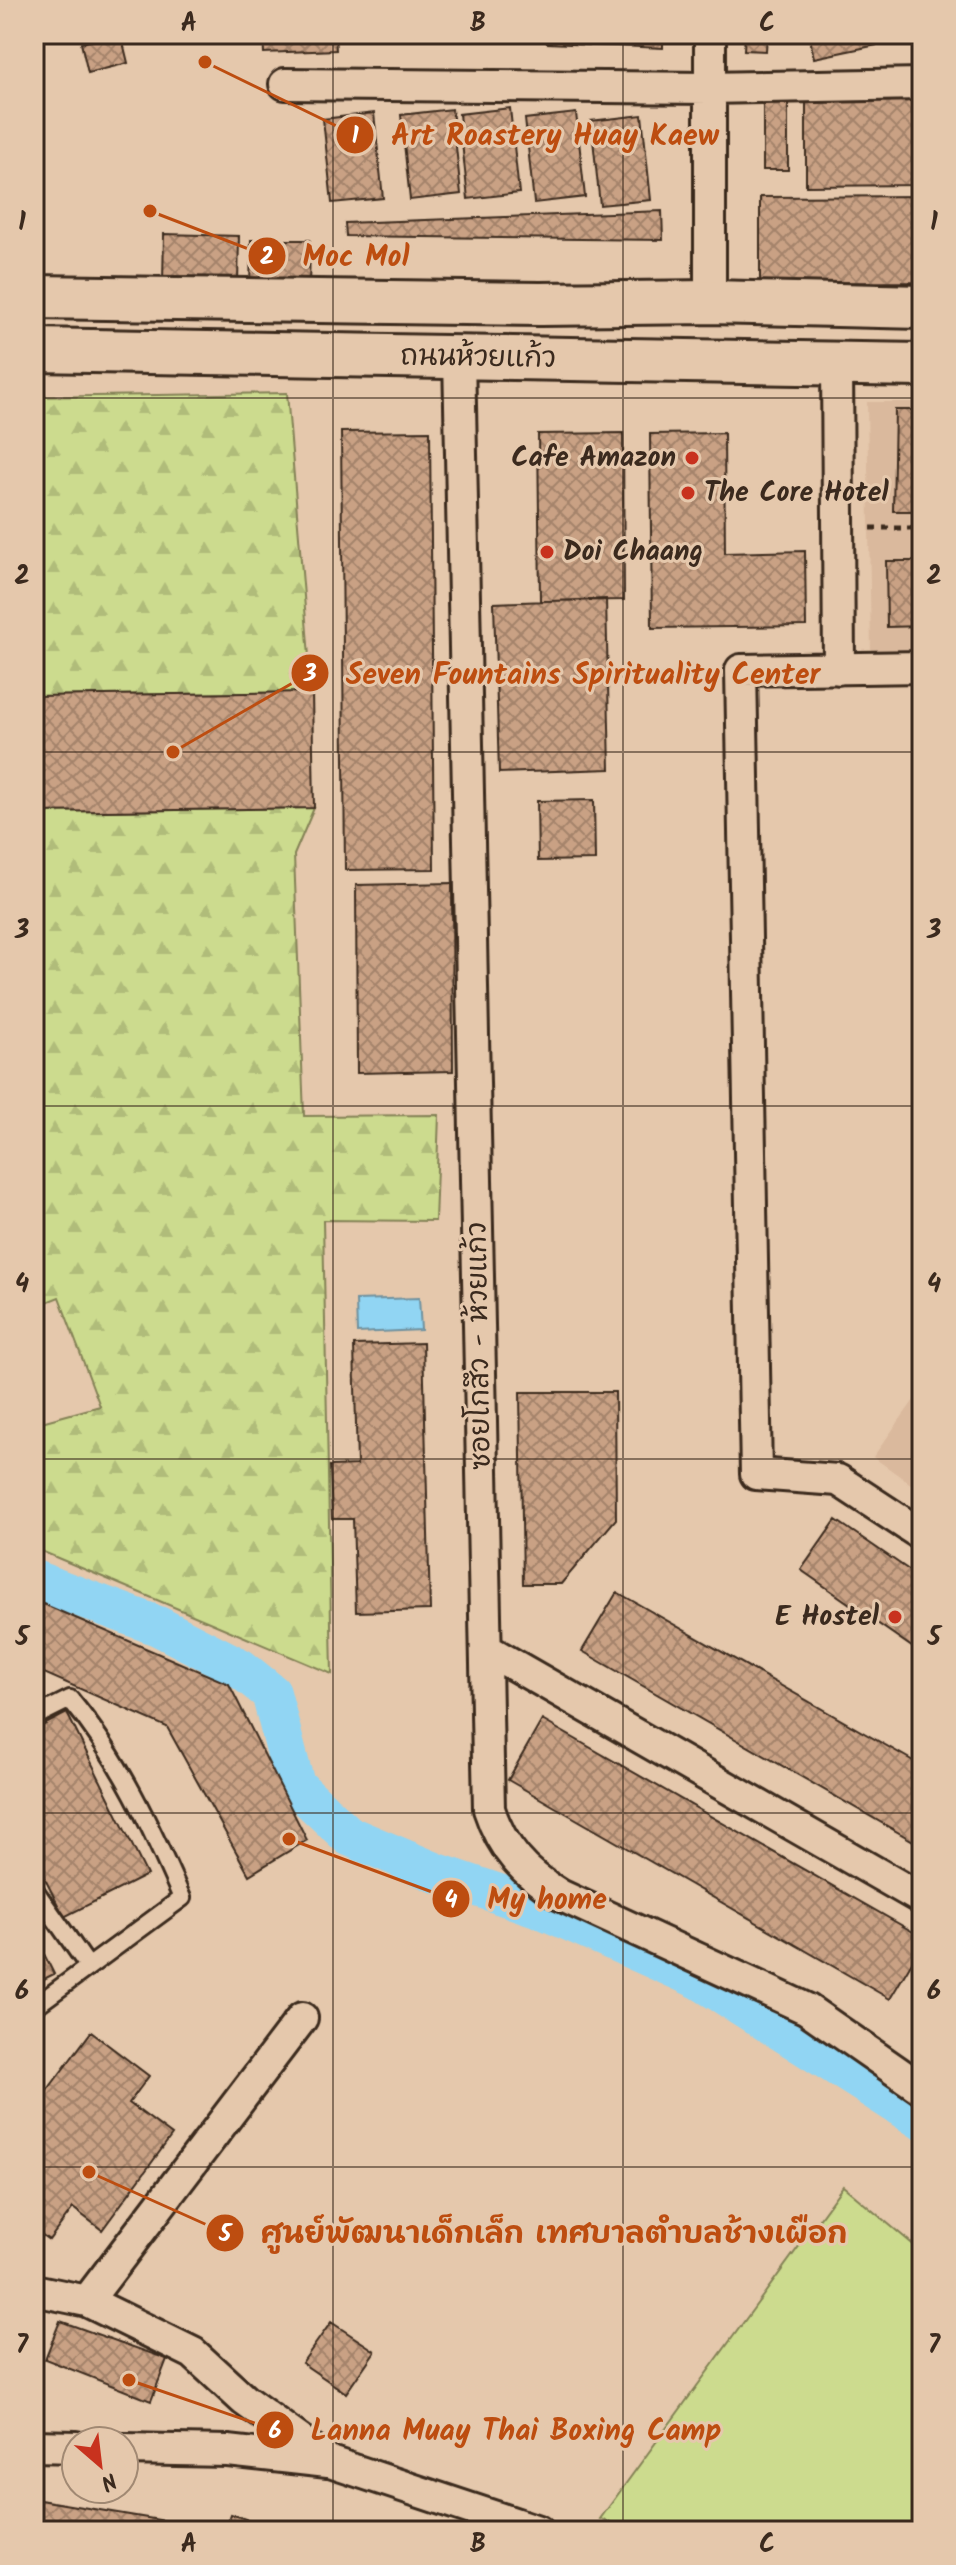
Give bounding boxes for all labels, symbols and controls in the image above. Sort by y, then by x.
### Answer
text: A [181,3,197,45]
text: B [470,3,486,45]
text: C [759,3,775,45]
callout: Art Roastery Huay Kaew [335,108,735,162]
text: Art Roastery Huay Kaew [391,113,720,161]
text: 1 [351,117,359,156]
text: 1 [18,202,26,244]
text: 1 [930,202,938,244]
callout: Moc Mol [247,229,426,283]
text: Moc Mol [303,234,409,282]
text: 2 [260,238,274,277]
street label: ถนนห้วยแก้ว [400,334,556,382]
place label: Cafe Amazon [511,436,676,481]
marker: Cafe Amazon [683,449,701,467]
place label: The Core Hotel [704,471,889,516]
marker: The Core Hotel [679,484,697,502]
place label: Doi Chaang [563,530,703,575]
marker: Doi Chaang [538,543,556,561]
text: 2 [14,556,30,598]
text: 2 [926,556,942,598]
callout: Seven Fountains Spirituality Center [290,646,836,700]
text: Seven Fountains Spirituality Center [346,652,821,700]
text: 3 [302,655,317,694]
text: 3 [14,910,29,952]
text: 3 [926,910,941,952]
street label: ซอยโกสึว - ห้วยแก้ว [455,1222,505,1470]
text: 4 [15,1264,29,1306]
text: 4 [927,1264,941,1306]
place label: E Hostel [775,1595,880,1640]
marker: E Hostel [886,1608,904,1626]
text: 5 [14,1617,30,1659]
text: 5 [926,1617,942,1659]
callout: My home [431,1872,623,1926]
text: My home [487,1877,607,1925]
text: 4 [444,1881,458,1920]
text: 6 [15,1971,29,2013]
text: 6 [927,1971,941,2013]
callout: ศูนย์พัฒนาเด็กเล็ก เทศบาลตำบลช้างเผือก [205,2206,864,2260]
text: ศูนย์พัฒนาเด็กเล็ก เทศบาลตำบลช้างเผือก [261,2211,847,2259]
text: 5 [218,2215,233,2254]
text: 7 [16,2325,29,2367]
text: 7 [928,2325,941,2367]
callout: Lanna Muay Thai Boxing Camp [255,2403,738,2457]
text: Lanna Muay Thai Boxing Camp [311,2408,721,2456]
text: 6 [268,2412,282,2451]
north arrow [60,2425,140,2505]
text: N [94,2462,123,2499]
text: A [181,2524,197,2565]
text: B [470,2524,486,2565]
text: C [759,2524,775,2565]

